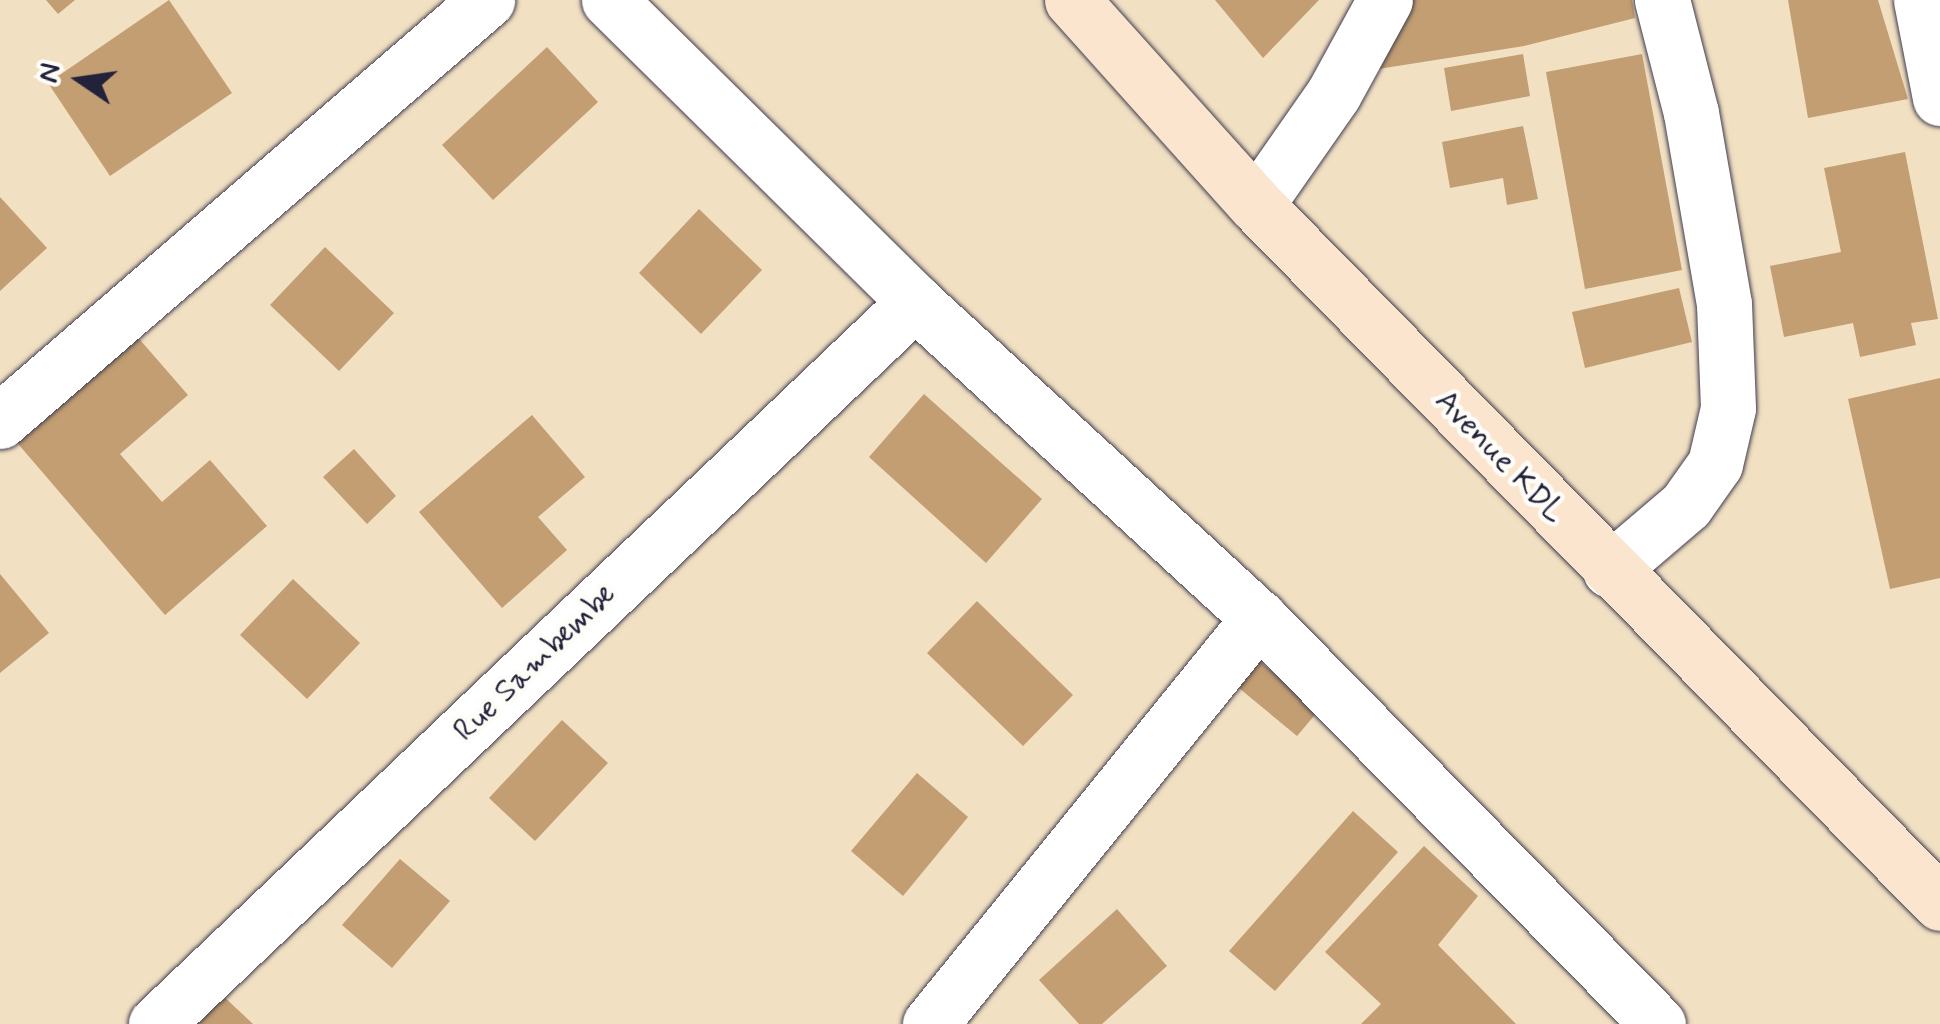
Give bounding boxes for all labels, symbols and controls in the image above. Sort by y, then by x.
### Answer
north arrow [30,30,130,130]
text: N [30,60,70,86]
street label: Avenue KDL [1427,382,1573,532]
street label: Rue Sambembe [447,577,623,749]

